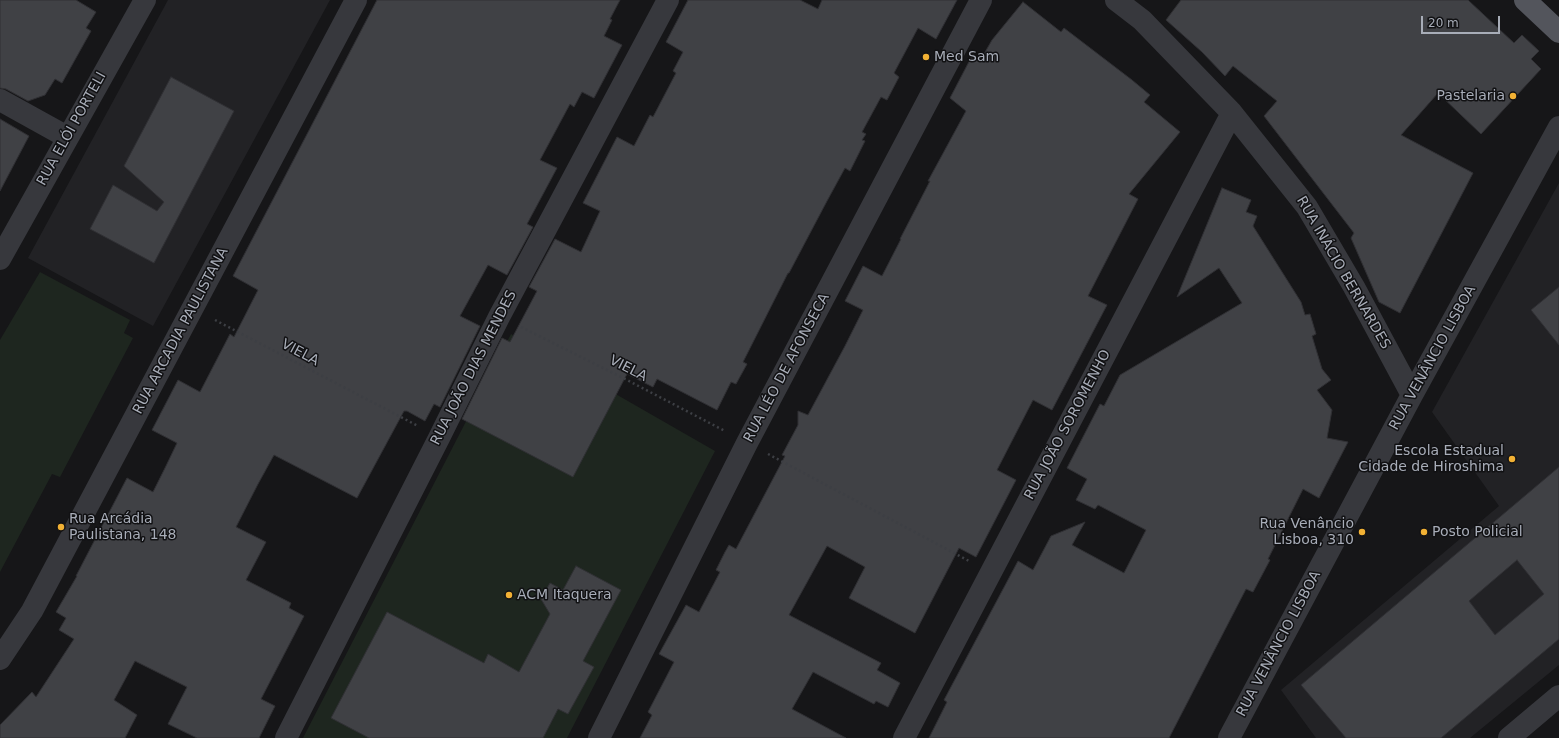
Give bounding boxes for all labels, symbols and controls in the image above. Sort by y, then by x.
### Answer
scale bar [1423,8,1502,34]
text: 20 m [1428,16,1459,30]
place label: Med Sam [934,49,999,65]
marker: Med Sam [921,52,931,62]
street label: RUA ELÓI PORTELI [34,69,110,189]
place label: Pastelaria [1437,88,1505,104]
marker: Pastelaria [1508,91,1518,101]
street label: RUA INÁCIO BERNARDES [1292,194,1394,352]
street label: RUA ARCADIA PAULISTANA [130,245,232,417]
street label: RUA VENÂNCIO LISBOA [1386,283,1480,433]
street label: RUA JOÃO DIAS MENDES [428,288,520,448]
street label: RUA LÉO DE AFONSECA [741,291,833,445]
street label: VIELA [278,336,322,370]
street label: RUA JOÃO SOROMENHO [1021,347,1115,503]
street label: VIELA [606,352,650,386]
place label: Escola Estadual Cidade de Hiroshima [1358,443,1504,476]
marker: Escola Estadual Cidade de Hiroshima [1507,454,1517,464]
place label: Rua Arcádia Paulistana, 148 [69,511,176,544]
place label: Rua Venâncio Lisboa, 310 [1259,516,1354,548]
marker: Rua Arcádia Paulistana, 148 [56,522,66,532]
place label: Posto Policial [1432,524,1523,540]
marker: Rua Venâncio Lisboa, 310 [1357,527,1367,537]
marker: Posto Policial [1419,527,1429,537]
street label: RUA VENÂNCIO LISBOA [1233,568,1325,720]
place label: ACM Itaquera [517,587,612,603]
marker: ACM Itaquera [504,590,514,600]

